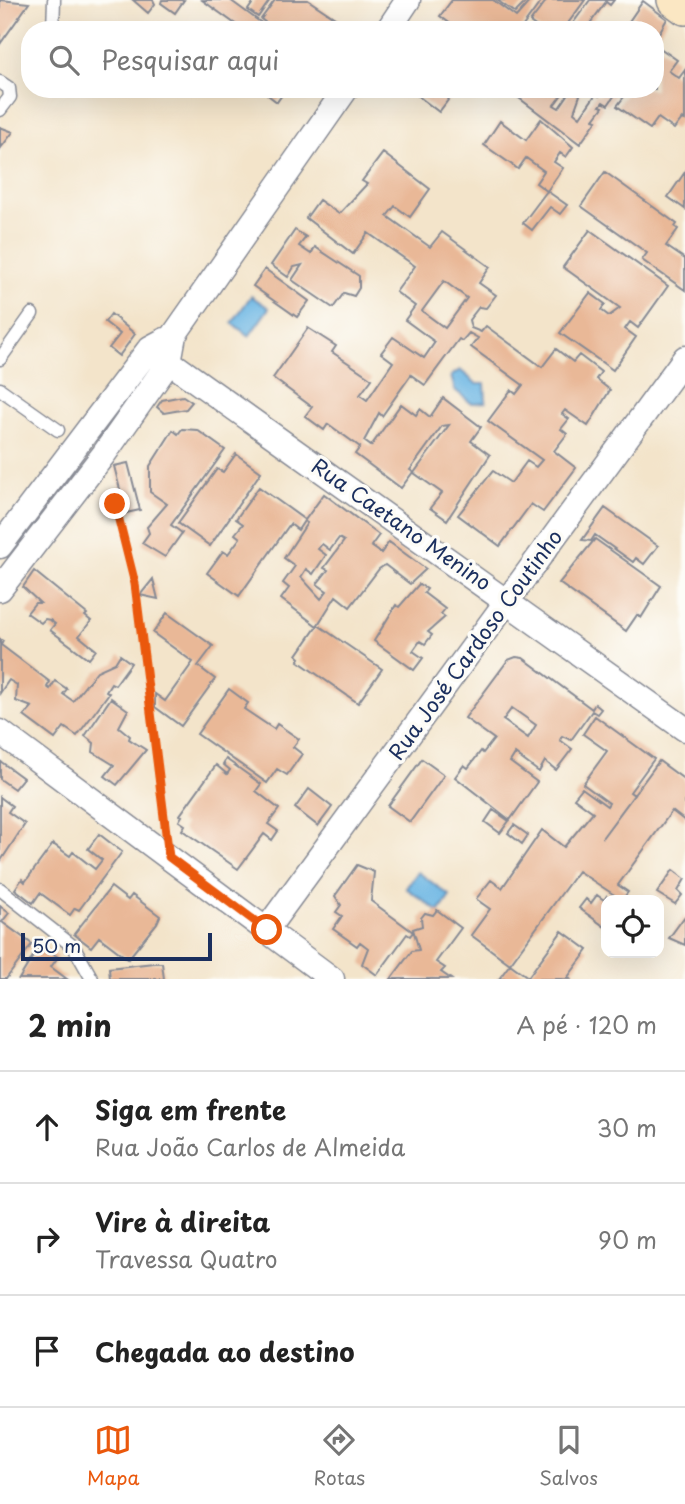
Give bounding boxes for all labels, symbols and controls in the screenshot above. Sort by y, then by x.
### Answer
search box [21,21,664,98]
text: Pesquisar aqui [101,40,279,79]
icon: search [45,41,83,79]
street label: Rua Caetano Menino [306,449,499,598]
route end [99,488,130,519]
street label: Rua José Cardoso Coutinho [380,522,569,766]
map controls [601,895,664,958]
button: locate [601,895,664,958]
route start [251,914,282,945]
scale bar [21,930,212,962]
text: 50 m [32,931,81,959]
text: 2 min [28,1002,112,1047]
text: A pé · 120 m [517,1007,657,1042]
text: Siga em frente [95,1090,286,1129]
icon: ahead [28,1108,66,1146]
text: 30 m [596,1110,657,1145]
text: Rua João Carlos de Almeida [95,1129,405,1164]
text: Vire à direita [95,1202,270,1241]
icon: right [28,1220,66,1258]
text: 90 m [598,1222,657,1257]
text: Travessa Quatro [95,1241,278,1276]
icon: arrive [28,1332,66,1370]
text: Chegada ao destino [95,1332,354,1371]
tab: Mapa [87,1421,139,1491]
tab: Rotas [314,1421,365,1491]
tab: Salvos [539,1421,598,1491]

